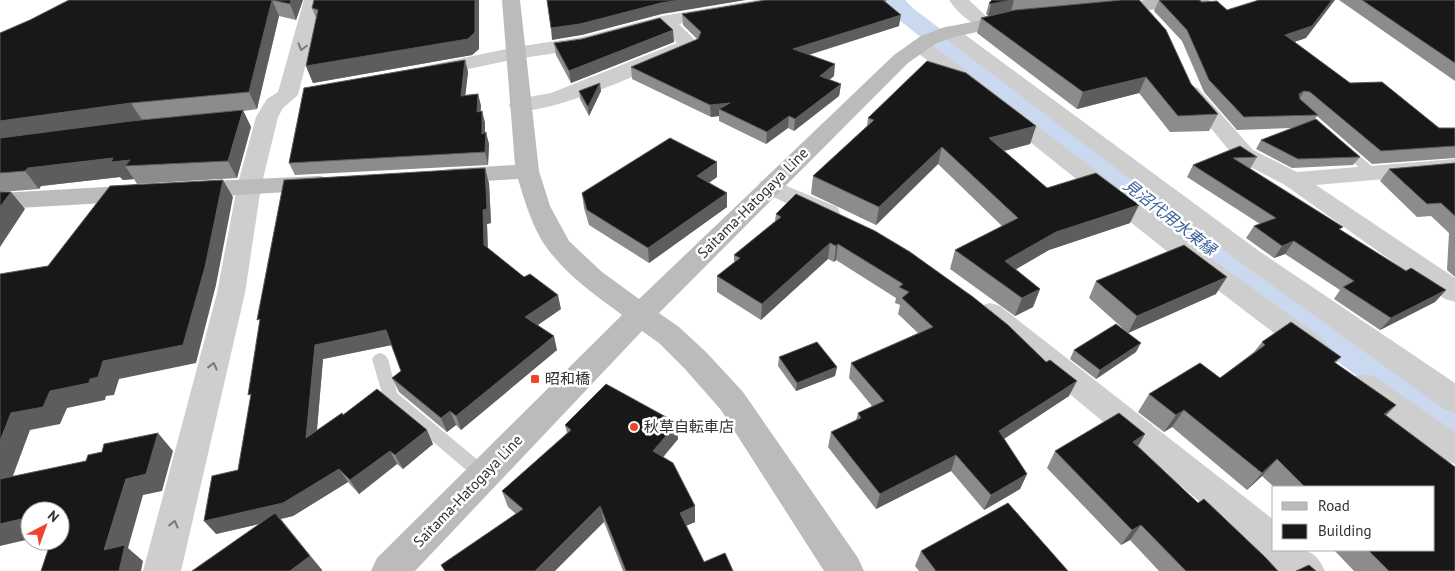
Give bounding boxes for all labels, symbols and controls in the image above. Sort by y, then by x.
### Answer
one-way arrow [297,43,307,51]
street label: Saitama-Hatogaya Line [693,143,812,262]
water label: 見沼代用水東縁 [1120,175,1222,261]
one-way arrow [207,362,218,371]
place label: 昭和橋 [545,369,590,388]
marker: 昭和橋 [529,373,541,385]
place label: 秋草自転車店 [644,417,734,436]
marker: 秋草自転車店 [628,421,640,433]
street label: Saitama-Hatogaya Line [409,430,526,551]
legend [1272,486,1435,551]
text: Road [1318,496,1350,515]
north arrow [20,501,70,551]
text: N [44,506,63,526]
one-way arrow [168,519,179,528]
text: Building [1318,521,1372,540]

